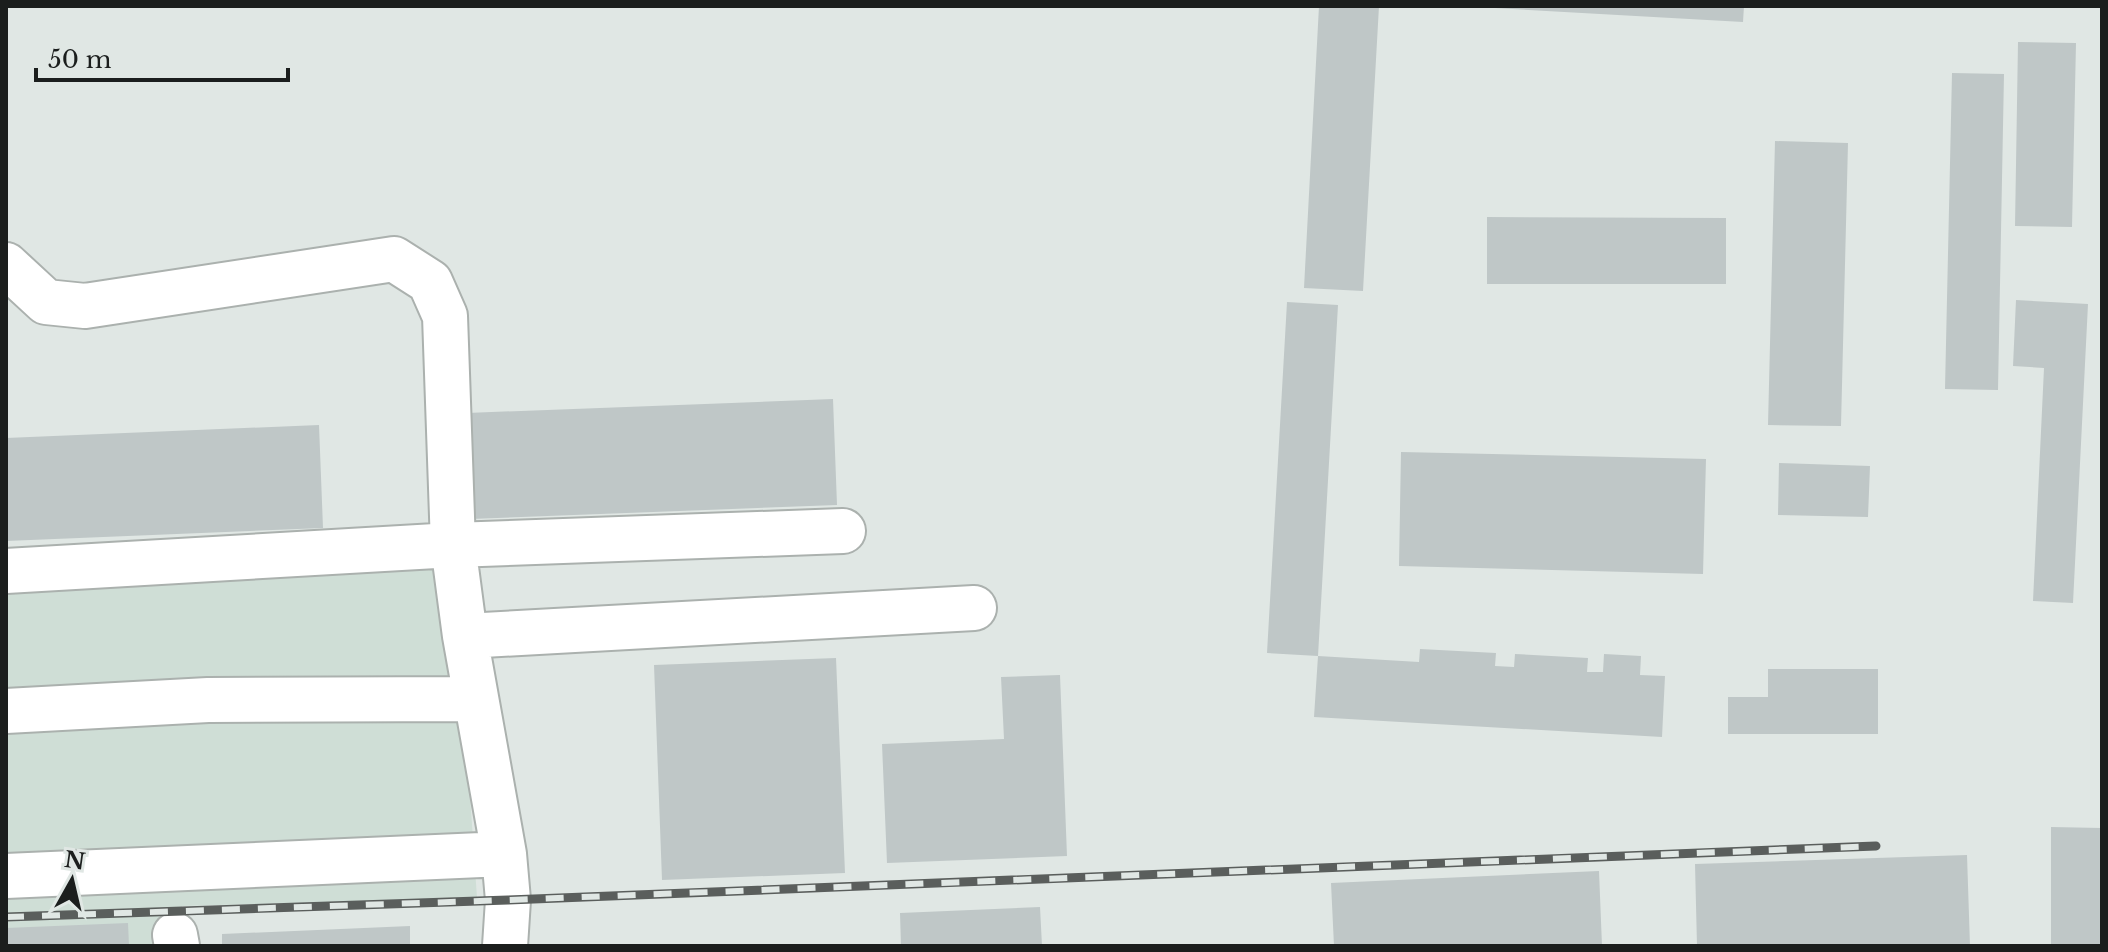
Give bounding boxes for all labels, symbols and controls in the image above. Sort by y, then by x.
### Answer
scale bar [36,32,288,82]
text: 50 m [48,45,112,74]
north arrow [32,840,112,920]
text: N [63,846,87,876]

